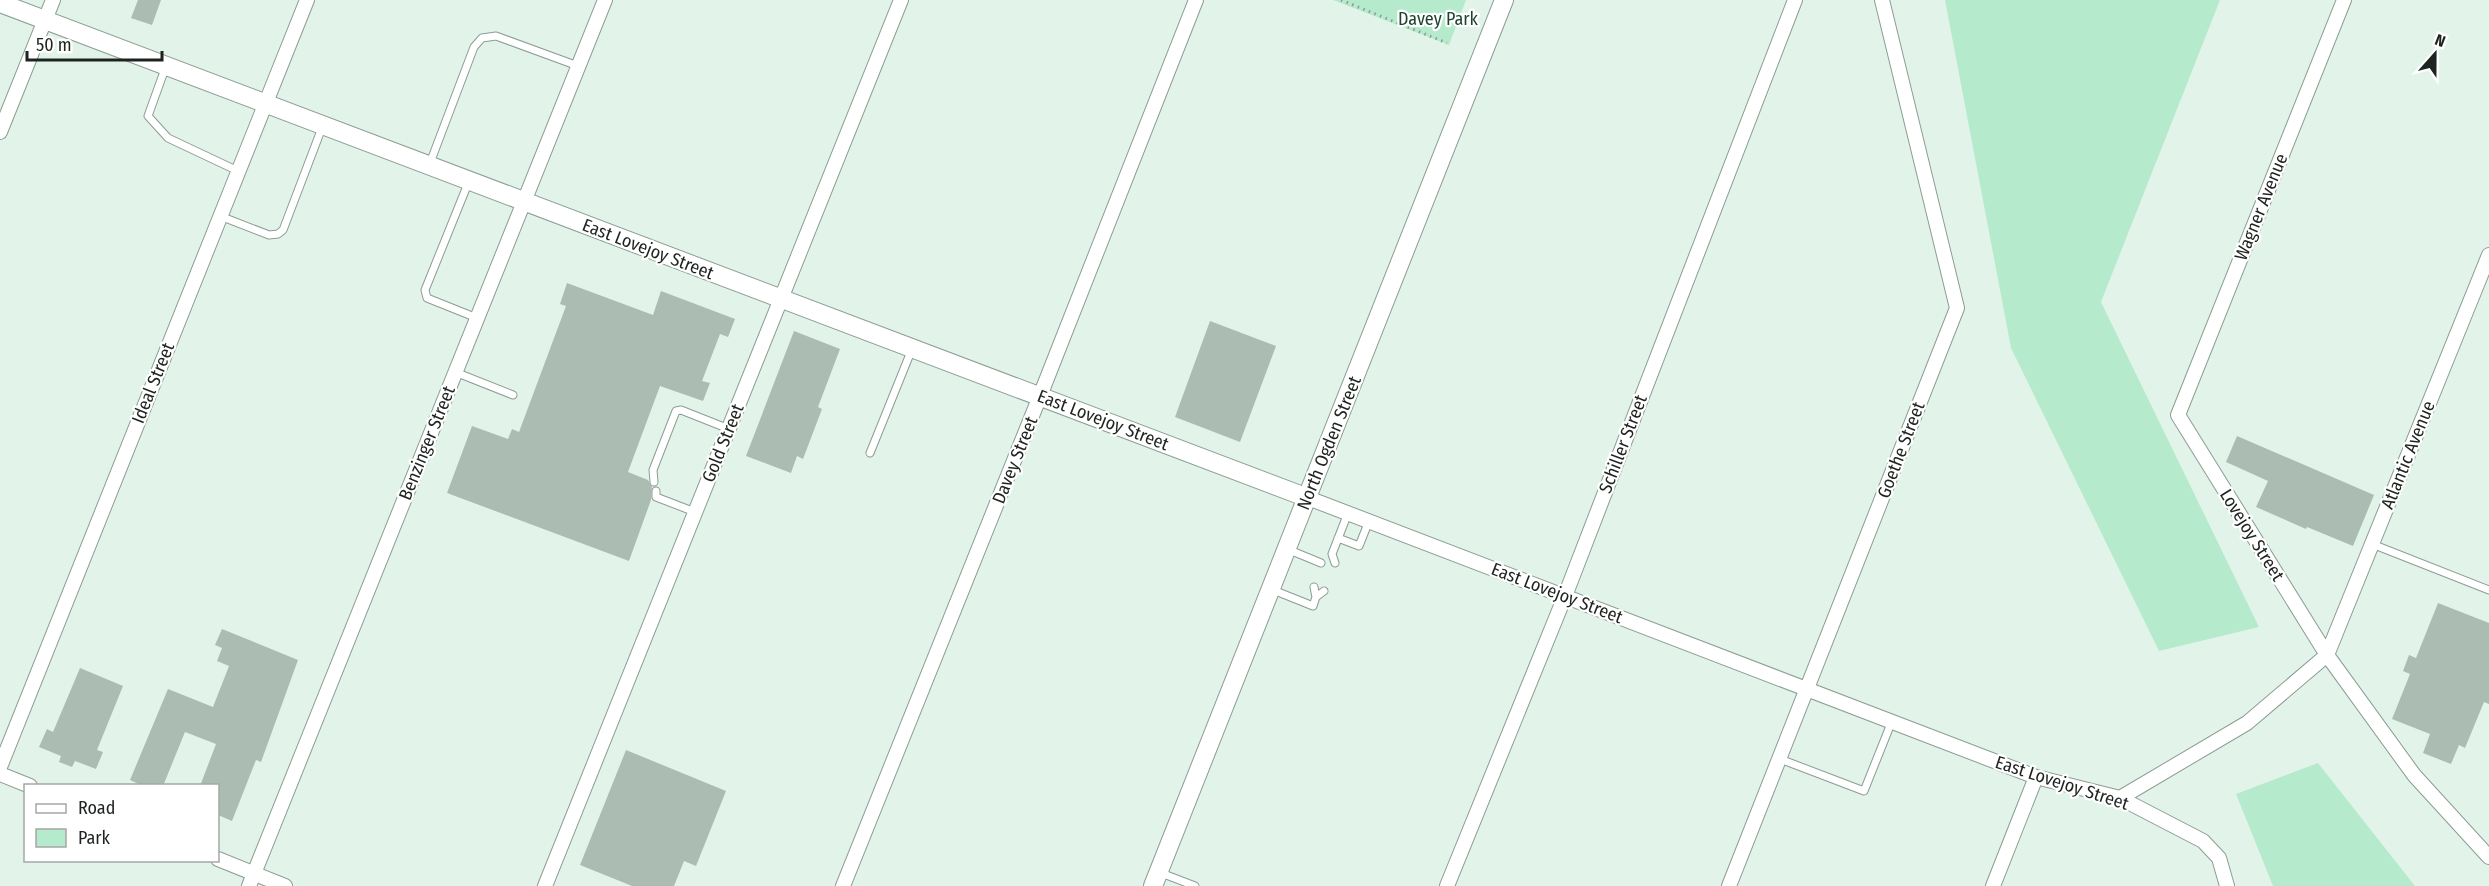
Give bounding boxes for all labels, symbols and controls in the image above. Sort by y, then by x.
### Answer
park label: Davey Park [1398,8,1479,30]
scale bar [27,24,162,62]
north arrow [2405,24,2465,84]
text: N [2432,30,2448,51]
text: 50 m [36,34,72,56]
street label: Wagner Avenue [2230,150,2292,264]
street label: East Lovejoy Street [579,214,717,284]
street label: Ideal Street [127,339,179,427]
street label: North Ogden Street [1292,373,1366,513]
street label: Benzinger Street [394,383,460,503]
street label: East Lovejoy Street [1034,385,1172,455]
street label: Schiller Street [1594,392,1652,496]
street label: Atlantic Avenue [2376,398,2440,512]
street label: Goethe Street [1873,399,1929,501]
street label: Gold Street [697,400,749,485]
street label: Davey Street [988,413,1042,507]
street label: Lovejoy Street [2215,485,2289,585]
street label: East Lovejoy Street [1488,558,1626,628]
street label: East Lovejoy Street [1993,751,2132,815]
legend [24,784,219,862]
text: Road [78,797,115,819]
text: Park [78,827,111,849]

